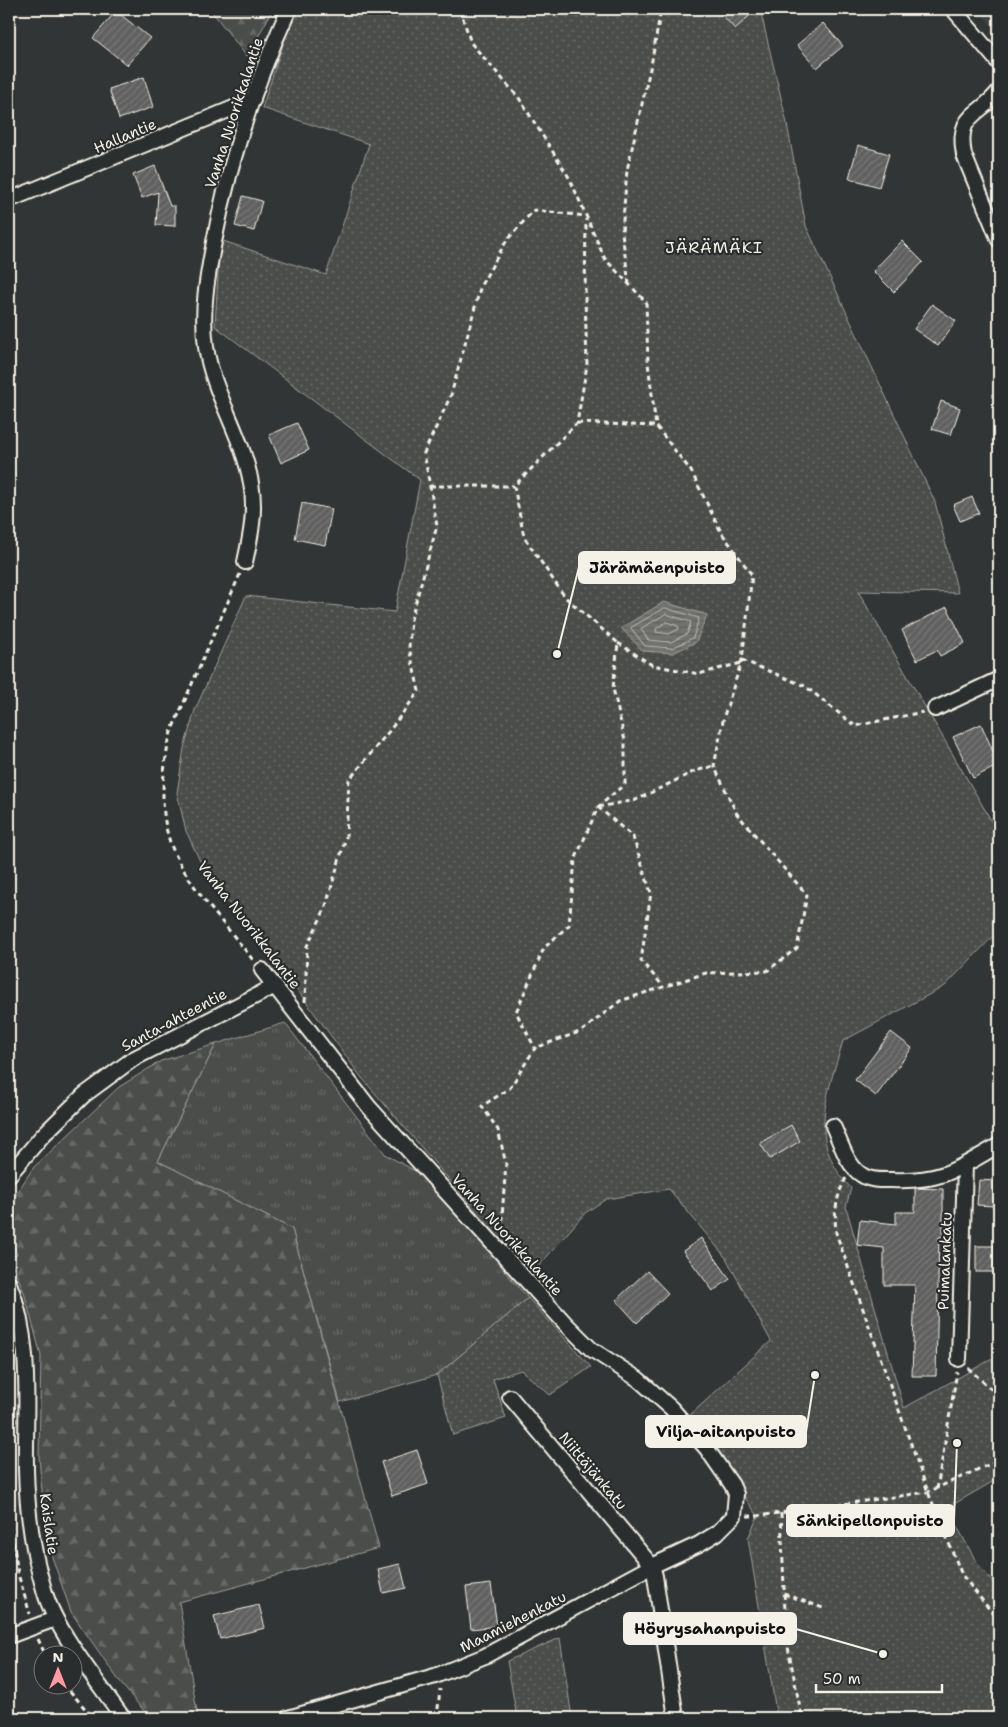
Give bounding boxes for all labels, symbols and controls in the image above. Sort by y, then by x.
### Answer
street label: Vanha Nuorikkalantie [200,35,268,191]
street label: Hallantie [91,114,159,158]
district label: JÄRÄMÄKI [665,237,763,258]
callout: Järämäenpuisto [579,552,735,583]
text: Järämäenpuisto [589,557,725,578]
street label: Vanha Nuorikkalantie [193,857,305,993]
street label: Santa-ahteentie [118,984,230,1056]
street label: Vanha Nuorikkalantie [447,1170,567,1300]
street label: Puimalankatu [933,1211,957,1311]
callout: Vilja-aitanpuisto [646,1416,806,1447]
text: Vilja-aitanpuisto [656,1421,796,1442]
street label: Niittäjänkatu [554,1428,632,1514]
street label: Kaislatie [35,1492,63,1556]
callout: Sänkipellonpuisto [787,1505,954,1536]
text: Sänkipellonpuisto [796,1510,944,1531]
street label: Maamiehenkatu [456,1587,570,1657]
callout: Höyrysahanpuisto [624,1613,796,1644]
text: Höyrysahanpuisto [634,1618,786,1639]
north arrow [32,1644,82,1694]
text: N [52,1648,64,1666]
scale bar [816,1662,942,1694]
text: 50 m [823,1669,861,1689]

